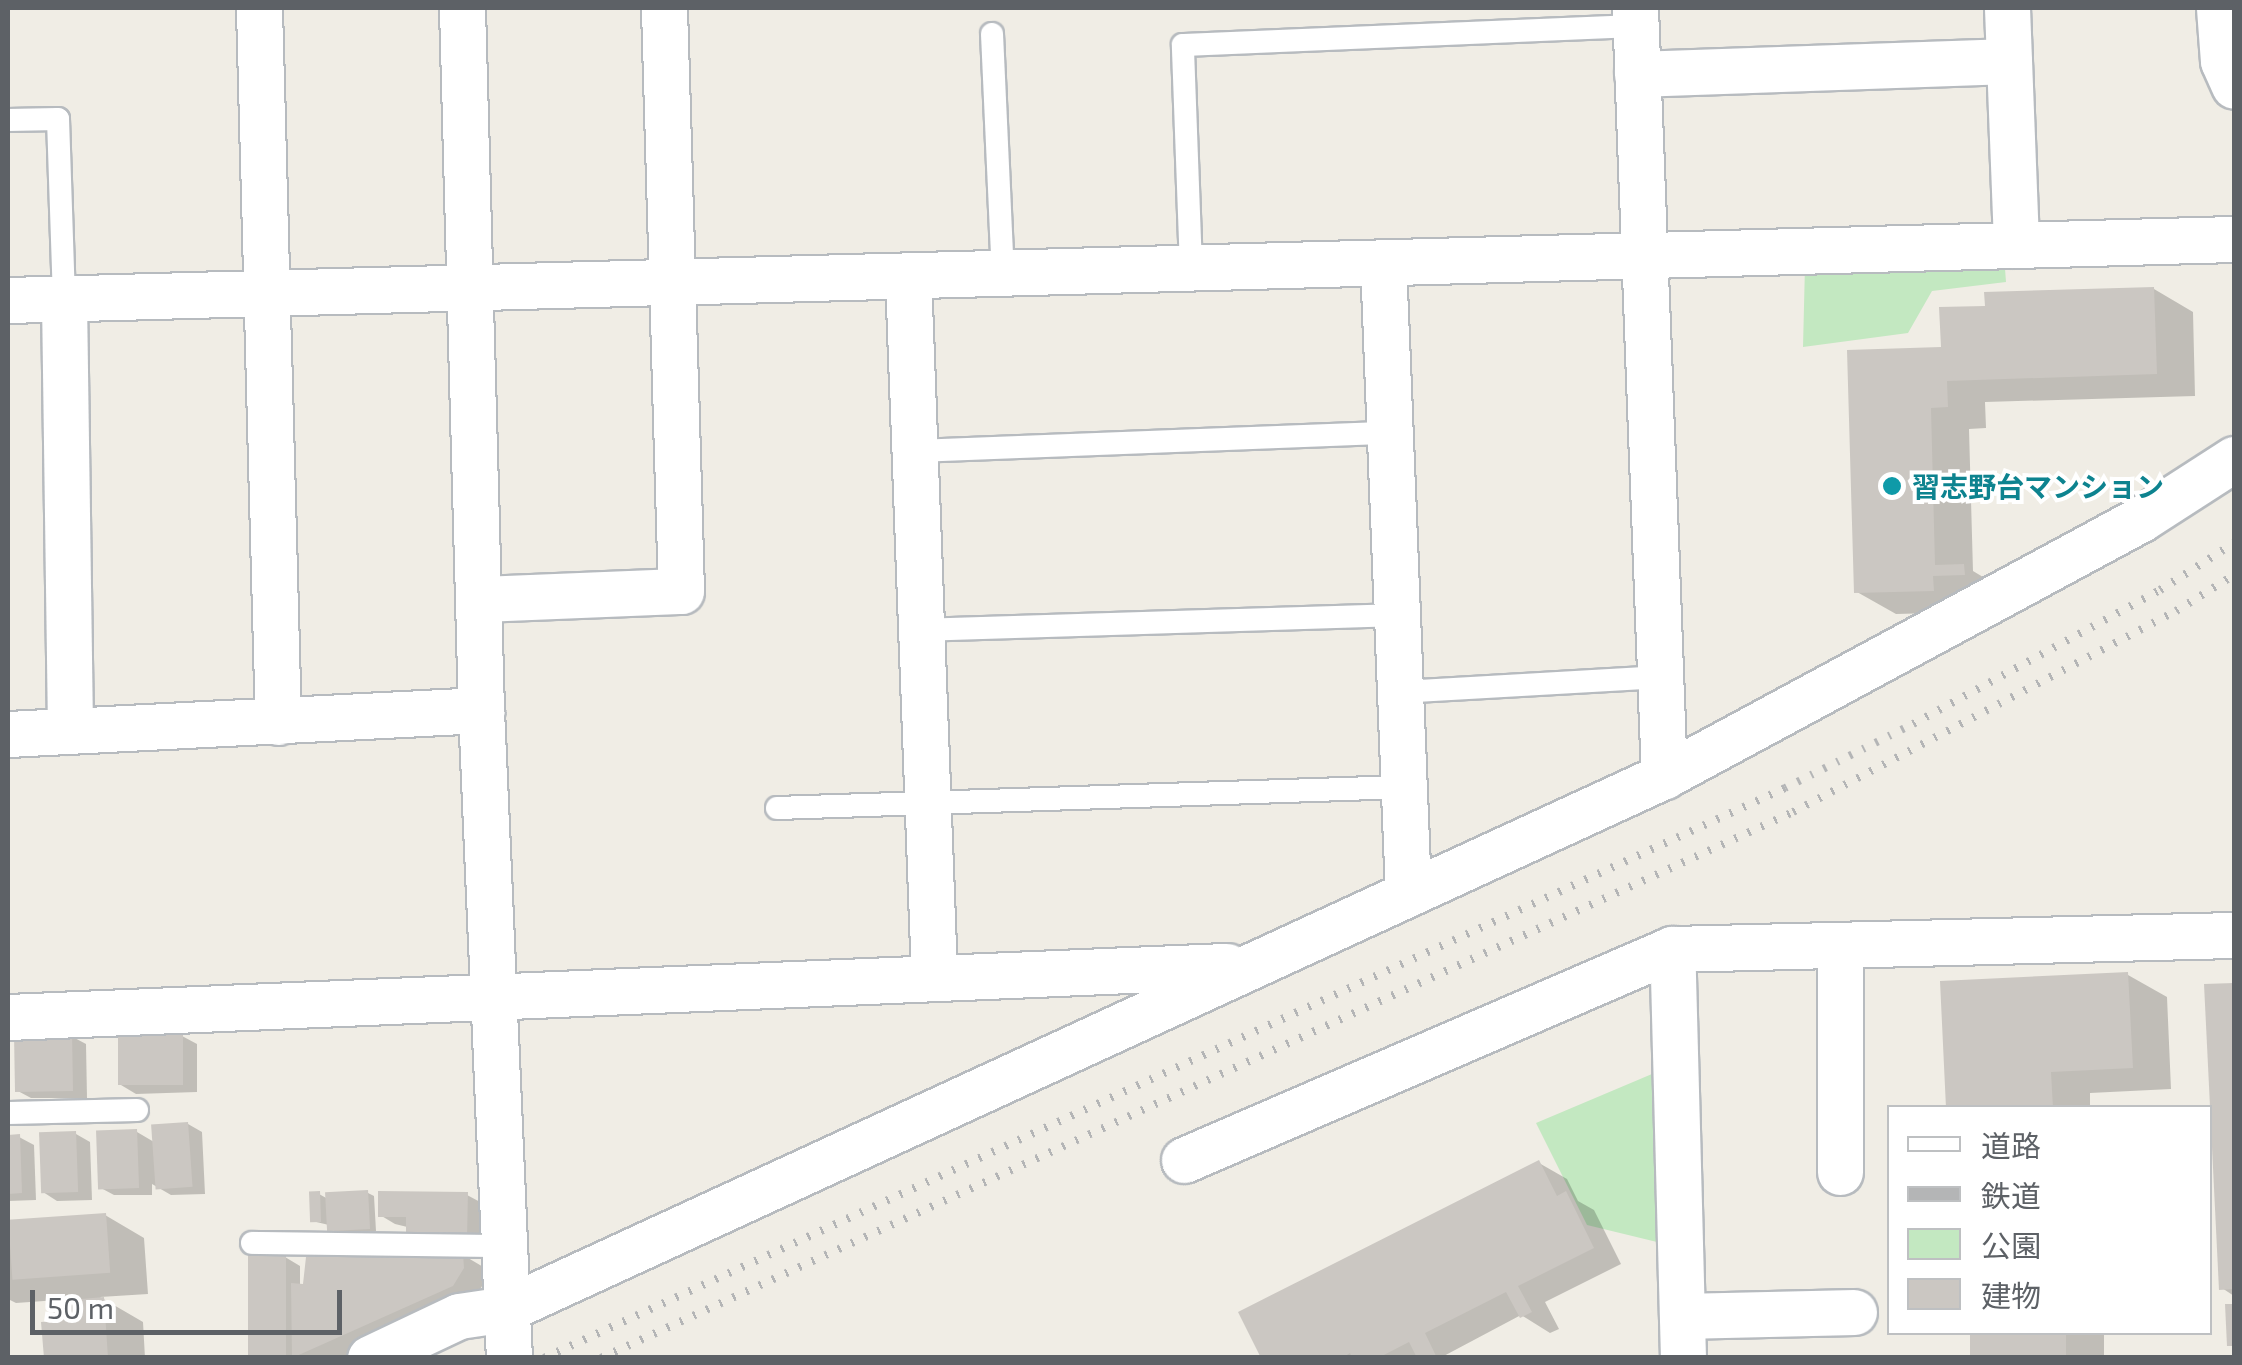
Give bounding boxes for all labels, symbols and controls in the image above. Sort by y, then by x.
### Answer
place label: 習志野台マンション [1912,469,2164,503]
marker: 習志野台マンション [1881,475,1903,497]
legend [1887,1105,2212,1335]
text: 道路 [1981,1127,2041,1163]
text: 鉄道 [1981,1177,2041,1213]
text: 公園 [1981,1227,2041,1263]
scale bar [35,1270,348,1332]
text: 建物 [1981,1277,2041,1313]
text: 50 m [47,1289,114,1325]

